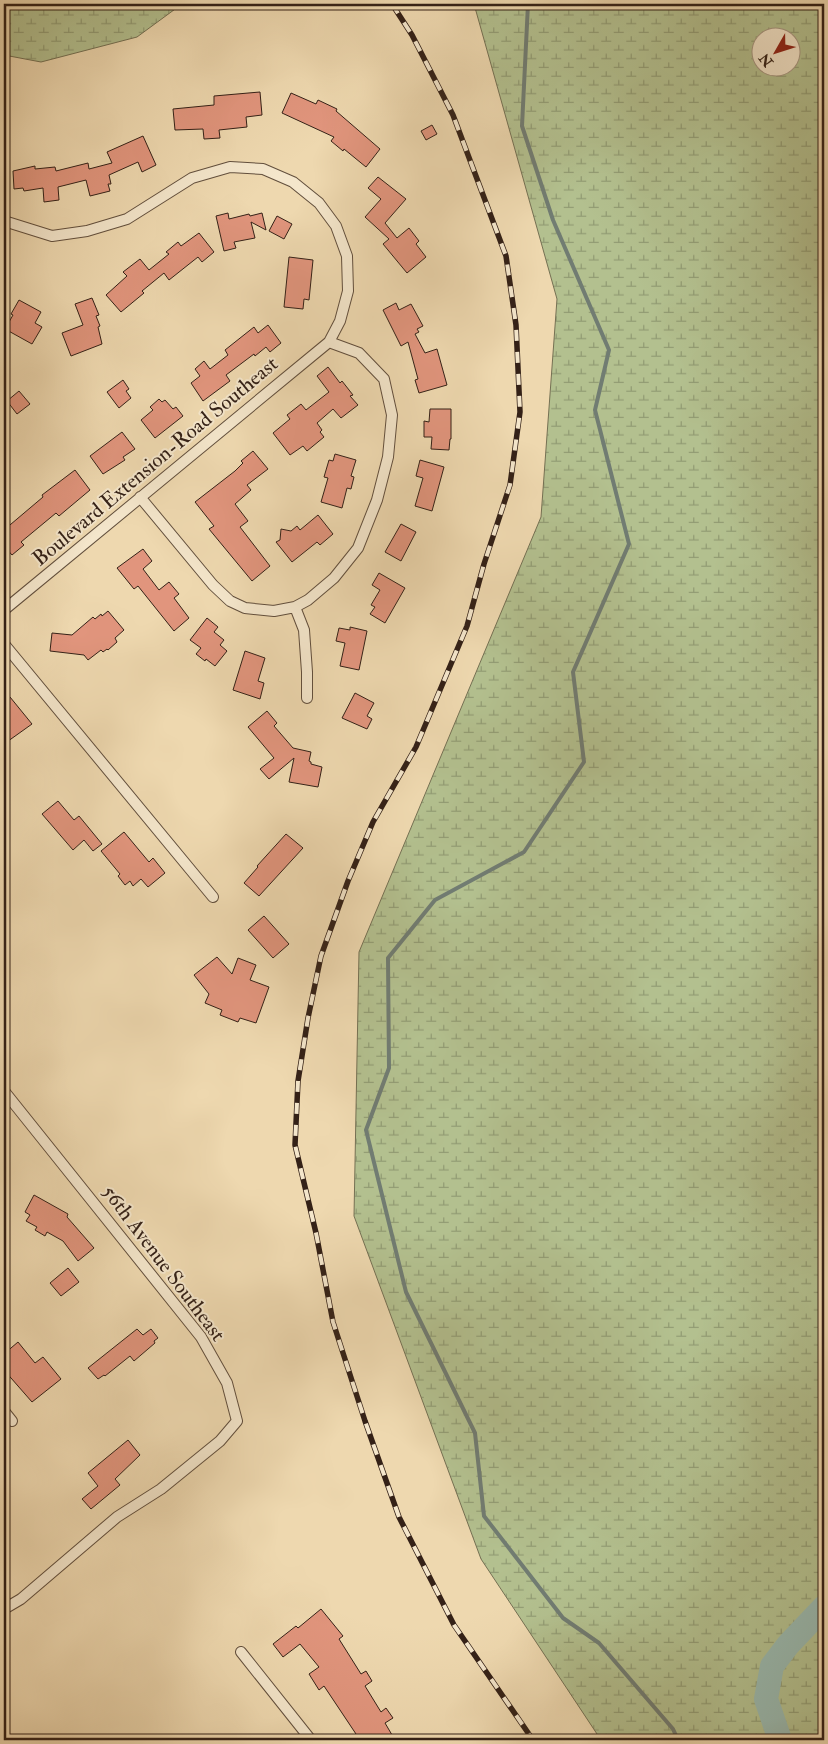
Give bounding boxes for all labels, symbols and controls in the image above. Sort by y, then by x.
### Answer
north arrow [750,28,800,78]
text: N [755,49,777,71]
street label: Boulevard Extension-Road Southeast [27,351,284,572]
street label: 56th Avenue Southeast [96,1180,231,1347]

